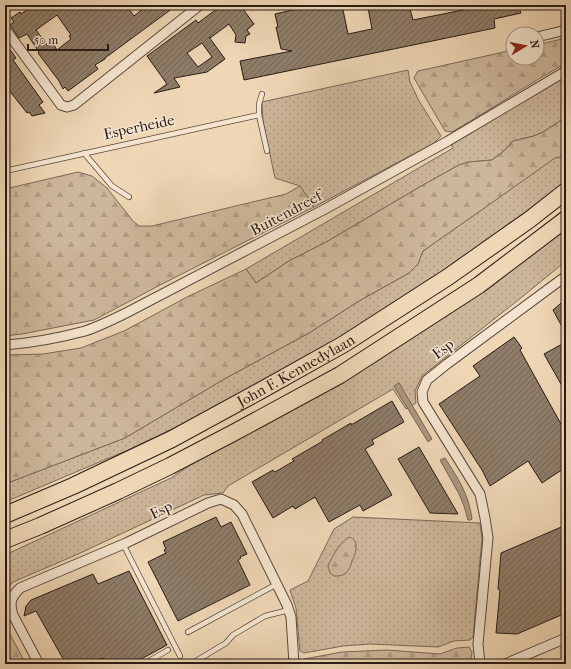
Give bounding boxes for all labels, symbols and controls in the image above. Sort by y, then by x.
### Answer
scale bar [28,26,108,52]
north arrow [505,26,545,66]
text: 50 m [34,33,58,47]
text: N [527,39,542,50]
street label: Esperheide [102,111,177,143]
street label: Buitendreef [247,185,327,239]
street label: John F. Kennedylaan [233,330,358,411]
street label: Esp [428,335,458,363]
street label: Esp [147,497,175,523]

